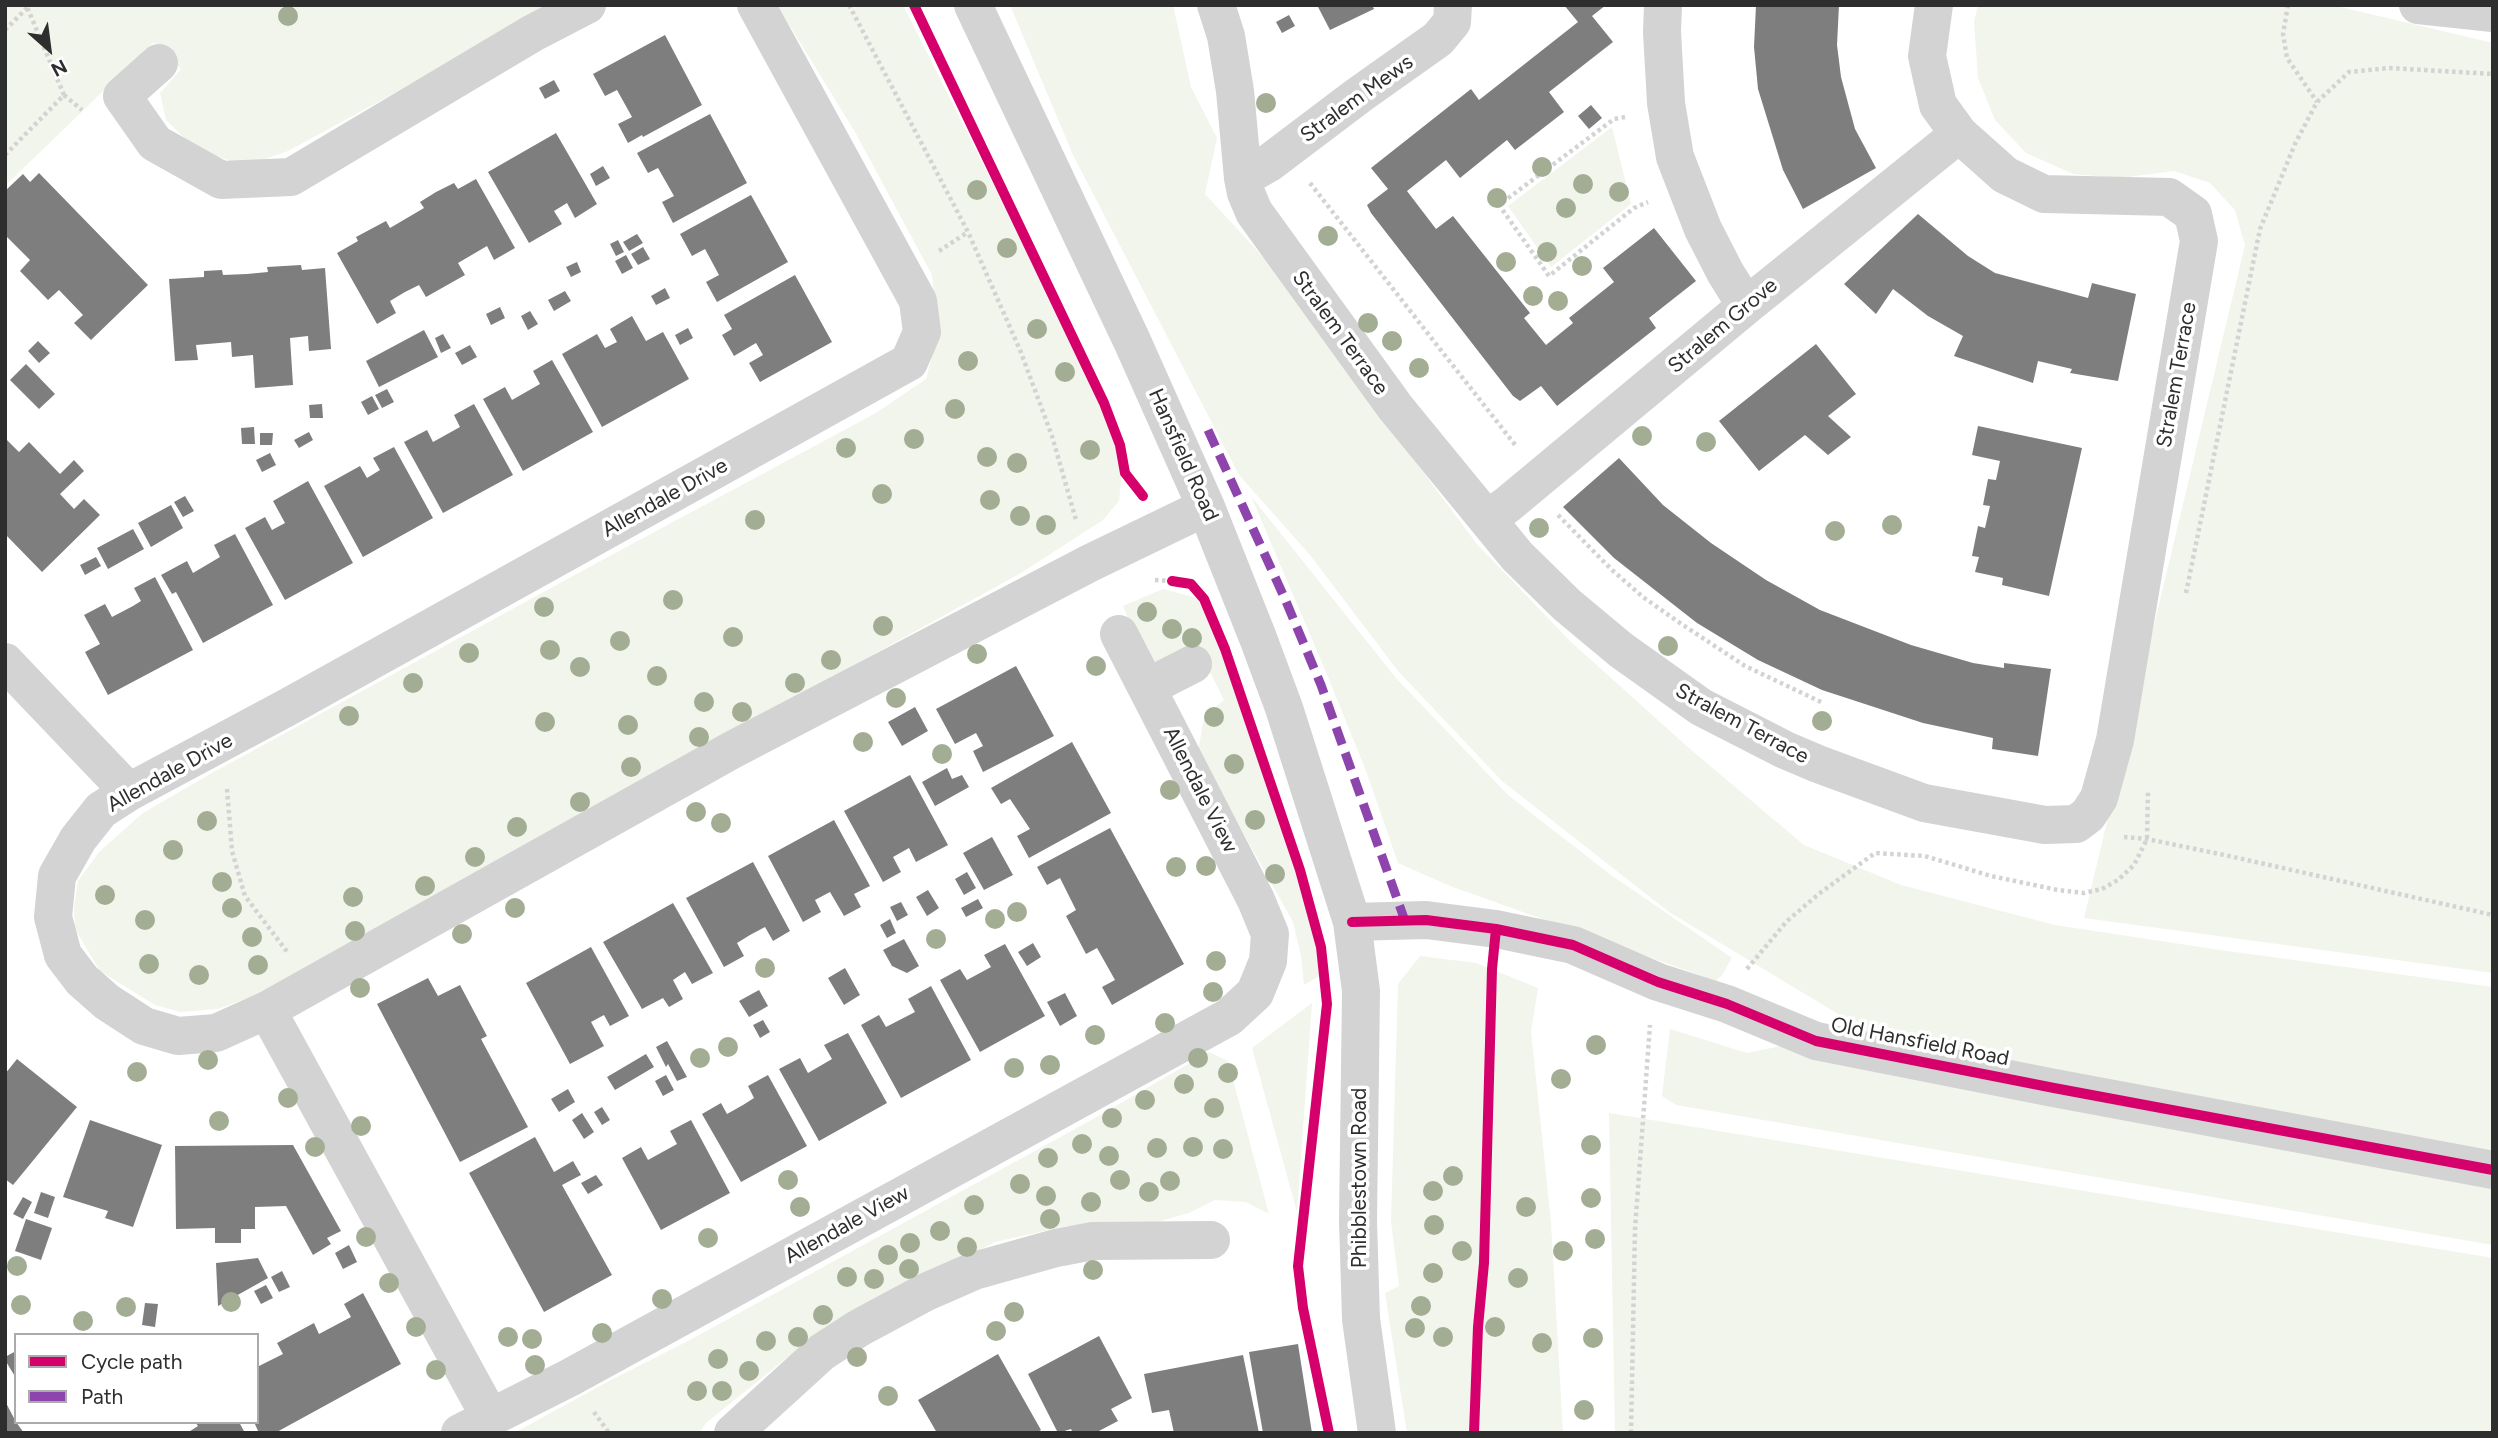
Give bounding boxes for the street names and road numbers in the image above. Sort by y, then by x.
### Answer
street label: Stralem Mews [1296,50,1418,148]
street label: Stralem Terrace [1287,266,1393,400]
street label: Stralem Grove [1663,273,1783,379]
street label: Stralem Terrace [2152,300,2202,450]
street label: Hansfield Road [1143,385,1223,525]
street label: Allendale Drive [598,453,732,543]
street label: Stralem Terrace [1671,678,1813,770]
street label: Allendale View [1157,723,1243,857]
street label: Allendale Drive [103,728,237,818]
street label: Old Hansfield Road [1829,1012,2011,1072]
street label: Phibblestown Road [1347,1088,1373,1268]
street label: Allendale View [781,1181,913,1269]

